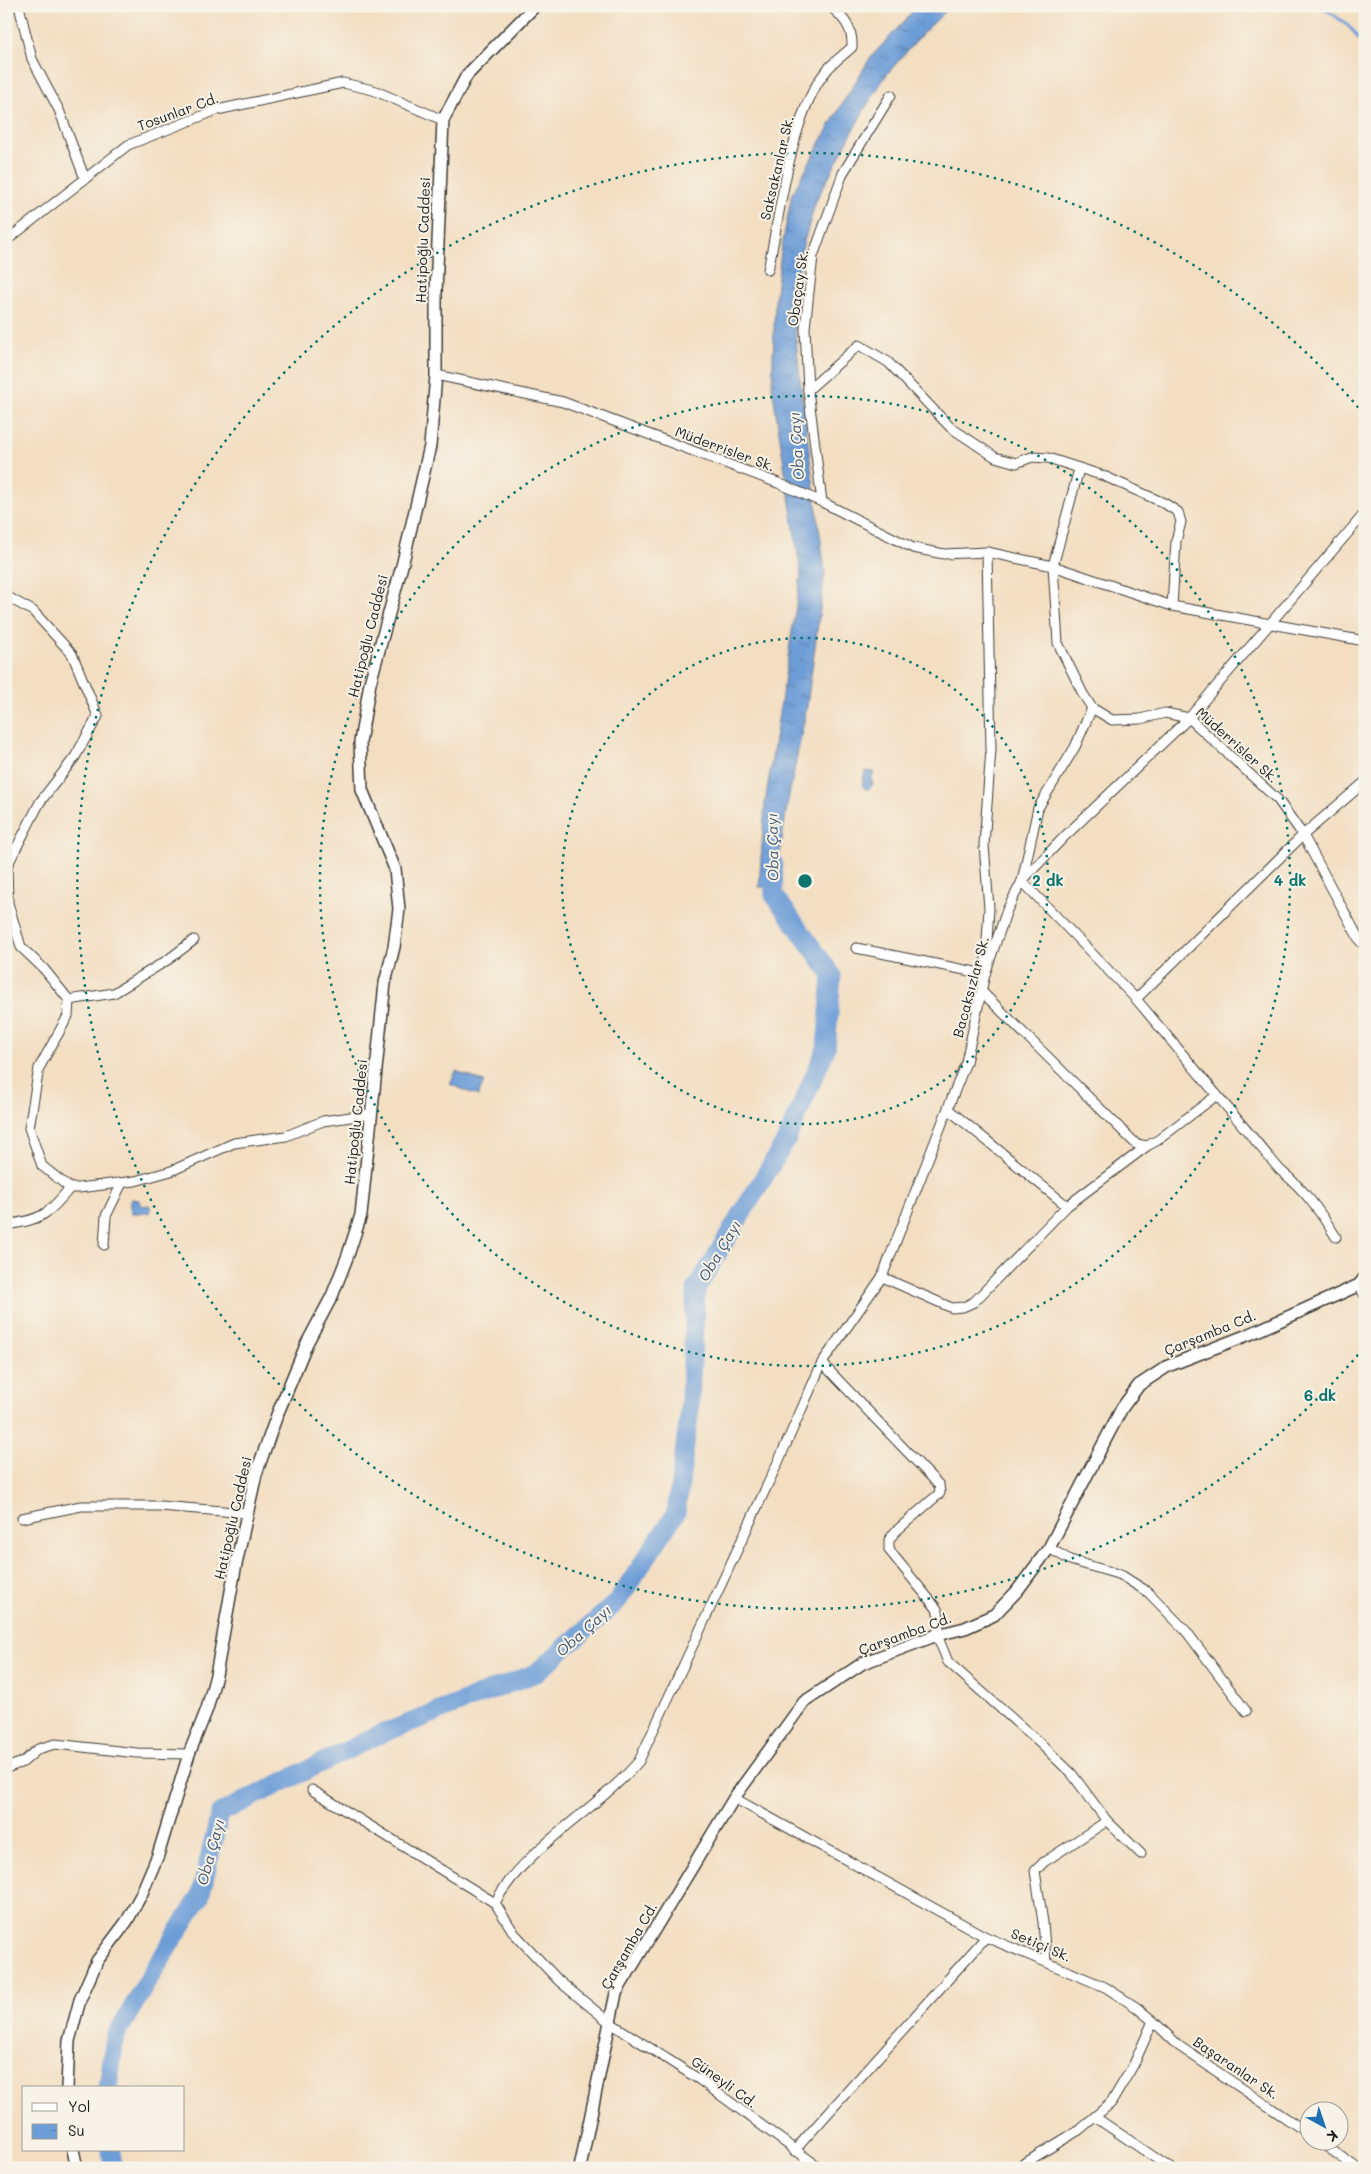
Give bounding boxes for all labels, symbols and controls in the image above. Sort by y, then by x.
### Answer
street label: Tosunlar Cd. [135,88,221,135]
street label: Saksakanlar Sk. [755,114,798,222]
street label: Hatipoğlu Caddesi [411,177,434,303]
street label: Obaçay Sk. [783,249,812,327]
water label: Oba Çayı [784,411,808,481]
street label: Müderrisler Sk. [673,422,778,475]
street label: Hatipoğlu Caddesi [343,572,392,699]
street label: Müderrisler Sk. [1192,703,1283,787]
water label: Oba Çayı [761,813,783,881]
text: 2 dk [1032,870,1064,890]
text: 4 dk [1274,870,1306,890]
centre of rings [796,872,814,890]
street label: Bacaksızlar Sk. [948,934,993,1040]
street label: Hatipoğlu Caddesi [339,1058,372,1186]
water label: Oba Çayı [693,1216,745,1285]
street label: Çarşamba Cd. [1161,1305,1259,1360]
text: 6 dk [1304,1385,1336,1405]
street label: Hatipoğlu Caddesi [209,1454,256,1581]
water label: Oba Çayı [551,1600,615,1661]
street label: Çarşamba Cd. [856,1608,954,1659]
water label: Oba Çayı [192,1816,229,1887]
street label: Çarşamba Cd. [596,1899,661,1993]
street label: Setiçi Sk. [1008,1923,1074,1966]
street label: Başaranlar Sk. [1190,2032,1283,2103]
street label: Güneyli Cd. [688,2051,761,2112]
legend [22,2086,185,2152]
text: Yol [68,2096,91,2116]
north arrow [1298,2102,1348,2152]
text: Su [68,2120,85,2140]
text: K [1323,2126,1342,2147]

